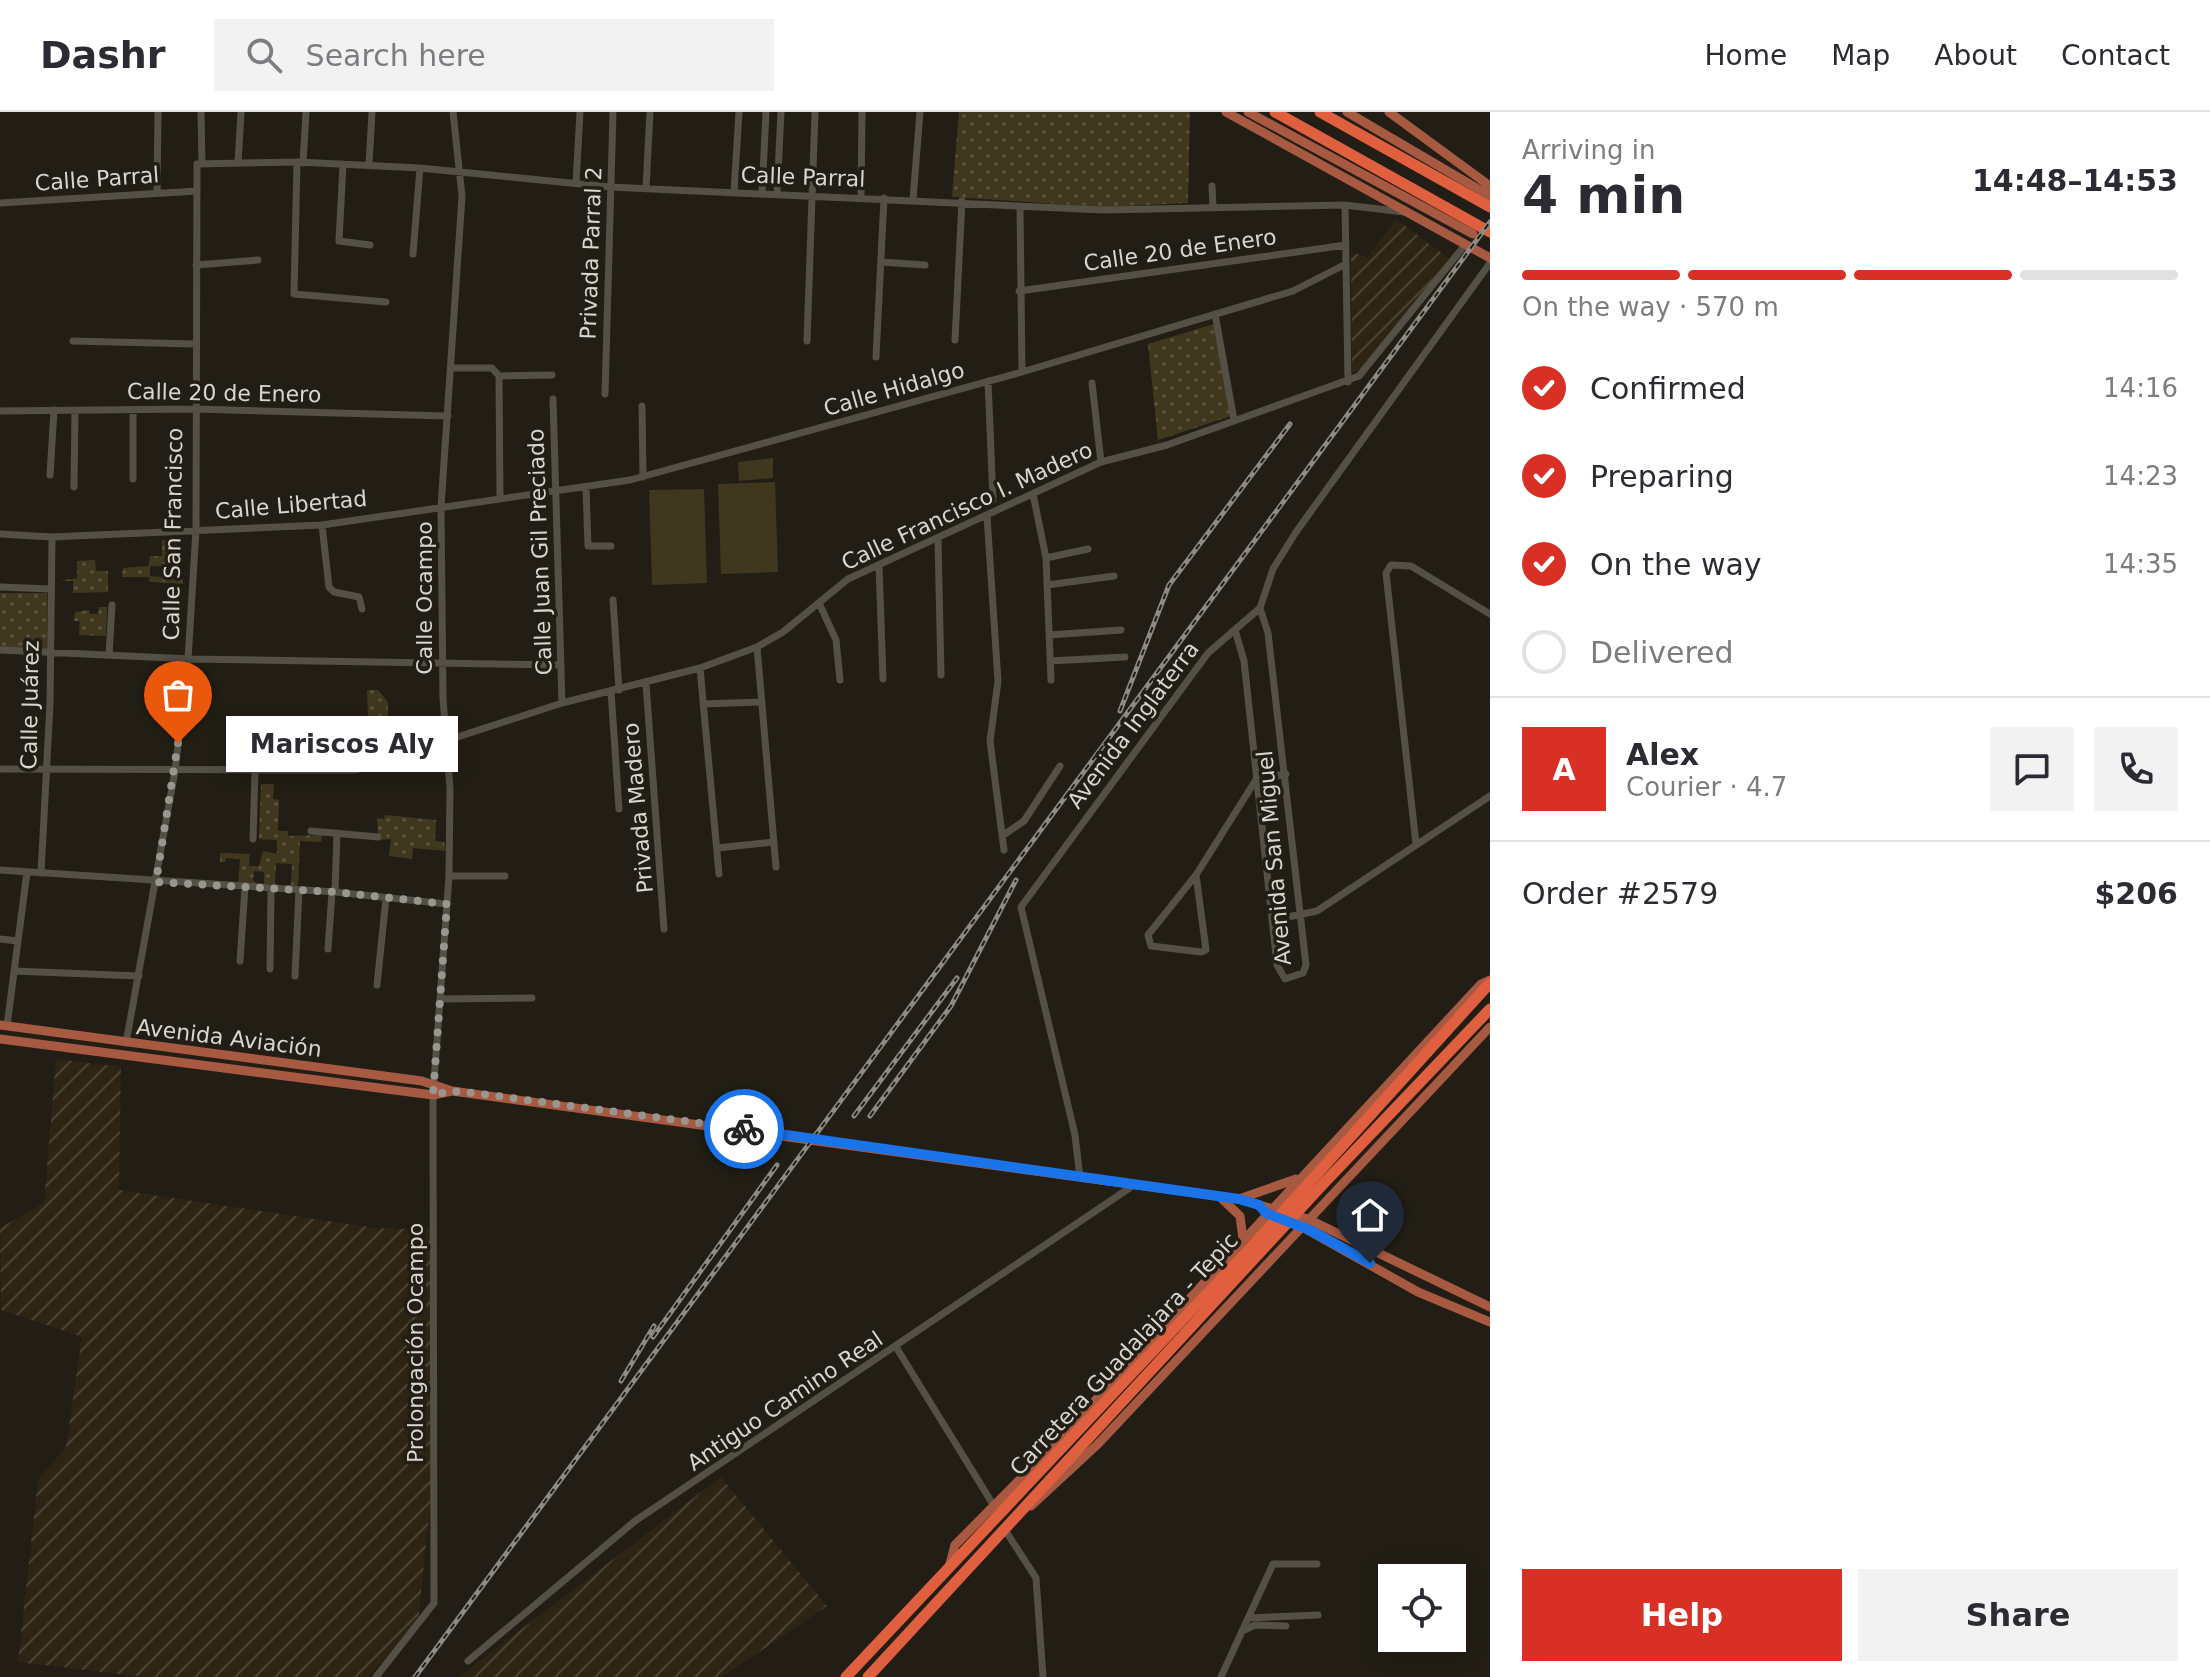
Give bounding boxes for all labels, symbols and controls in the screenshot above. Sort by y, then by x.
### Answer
search box [214,19,774,91]
text: Dashr [40,33,166,77]
icon: search [242,33,286,77]
text: Search here [306,38,486,73]
text: Home [1704,39,1787,72]
text: Map [1831,39,1890,72]
text: About [1934,39,2017,72]
text: Contact [2061,39,2170,72]
text: Arriving in [1522,135,1656,165]
street label: Calle Parral [34,162,160,196]
street label: Calle Parral [740,162,866,192]
text: 14:48–14:53 [1972,163,2178,198]
text: 4 min [1522,165,1685,225]
street label: Privada Parral 2 [575,166,607,340]
street label: Calle 20 de Enero [1082,224,1278,276]
text: On the way · 570 m [1522,292,1779,322]
street label: Calle Hidalgo [821,357,967,421]
icon: check [1522,366,1566,410]
text: Confirmed [1590,371,1746,406]
text: 14:16 [2103,373,2178,403]
street label: Calle 20 de Enero [127,379,321,407]
street label: Calle San Francisco [159,427,187,641]
street label: Calle Juan Gil Preciado [523,428,557,676]
street label: Calle Francisco I. Madero [838,437,1096,575]
icon: check [1522,454,1566,498]
text: Preparing [1590,459,1734,494]
text: 14:23 [2103,461,2178,491]
street label: Calle Libertad [214,486,368,524]
street label: Calle Ocampo [412,521,437,675]
icon: check [1522,542,1566,586]
text: On the way [1590,547,1762,582]
text: 14:35 [2103,549,2178,579]
text: Delivered [1590,635,1734,670]
street label: Avenida Inglaterra [1062,637,1204,813]
street label: Calle Juárez [16,640,44,770]
pin [144,661,212,743]
icon: bag [156,673,200,717]
callout: Mariscos Aly [226,715,458,771]
street label: Privada Madero [618,722,658,894]
button: chat [1990,727,2074,811]
button: phone [2094,727,2178,811]
text: Mariscos Aly [250,729,434,759]
text: Alex [1626,737,1699,772]
street label: Avenida San Miguel [1252,749,1296,967]
text: A [1552,752,1576,787]
text: Courier · 4.7 [1626,772,1787,802]
text: Order #2579 [1522,876,1718,911]
text: $206 [2095,876,2178,911]
street label: Avenida Aviación [135,1014,323,1062]
courier [704,1089,784,1169]
icon: bike [722,1107,766,1151]
pin [1336,1181,1404,1263]
icon: home [1348,1193,1392,1237]
street label: Prolongación Ocampo [403,1223,428,1463]
street label: Carretera Guadalajara - Tepic [1005,1228,1243,1480]
street label: Antiguo Camino Real [683,1326,887,1476]
map controls [1378,1564,1466,1652]
button: locate [1378,1564,1466,1652]
button: Help [1522,1569,1842,1661]
button: Share [1858,1569,2178,1661]

